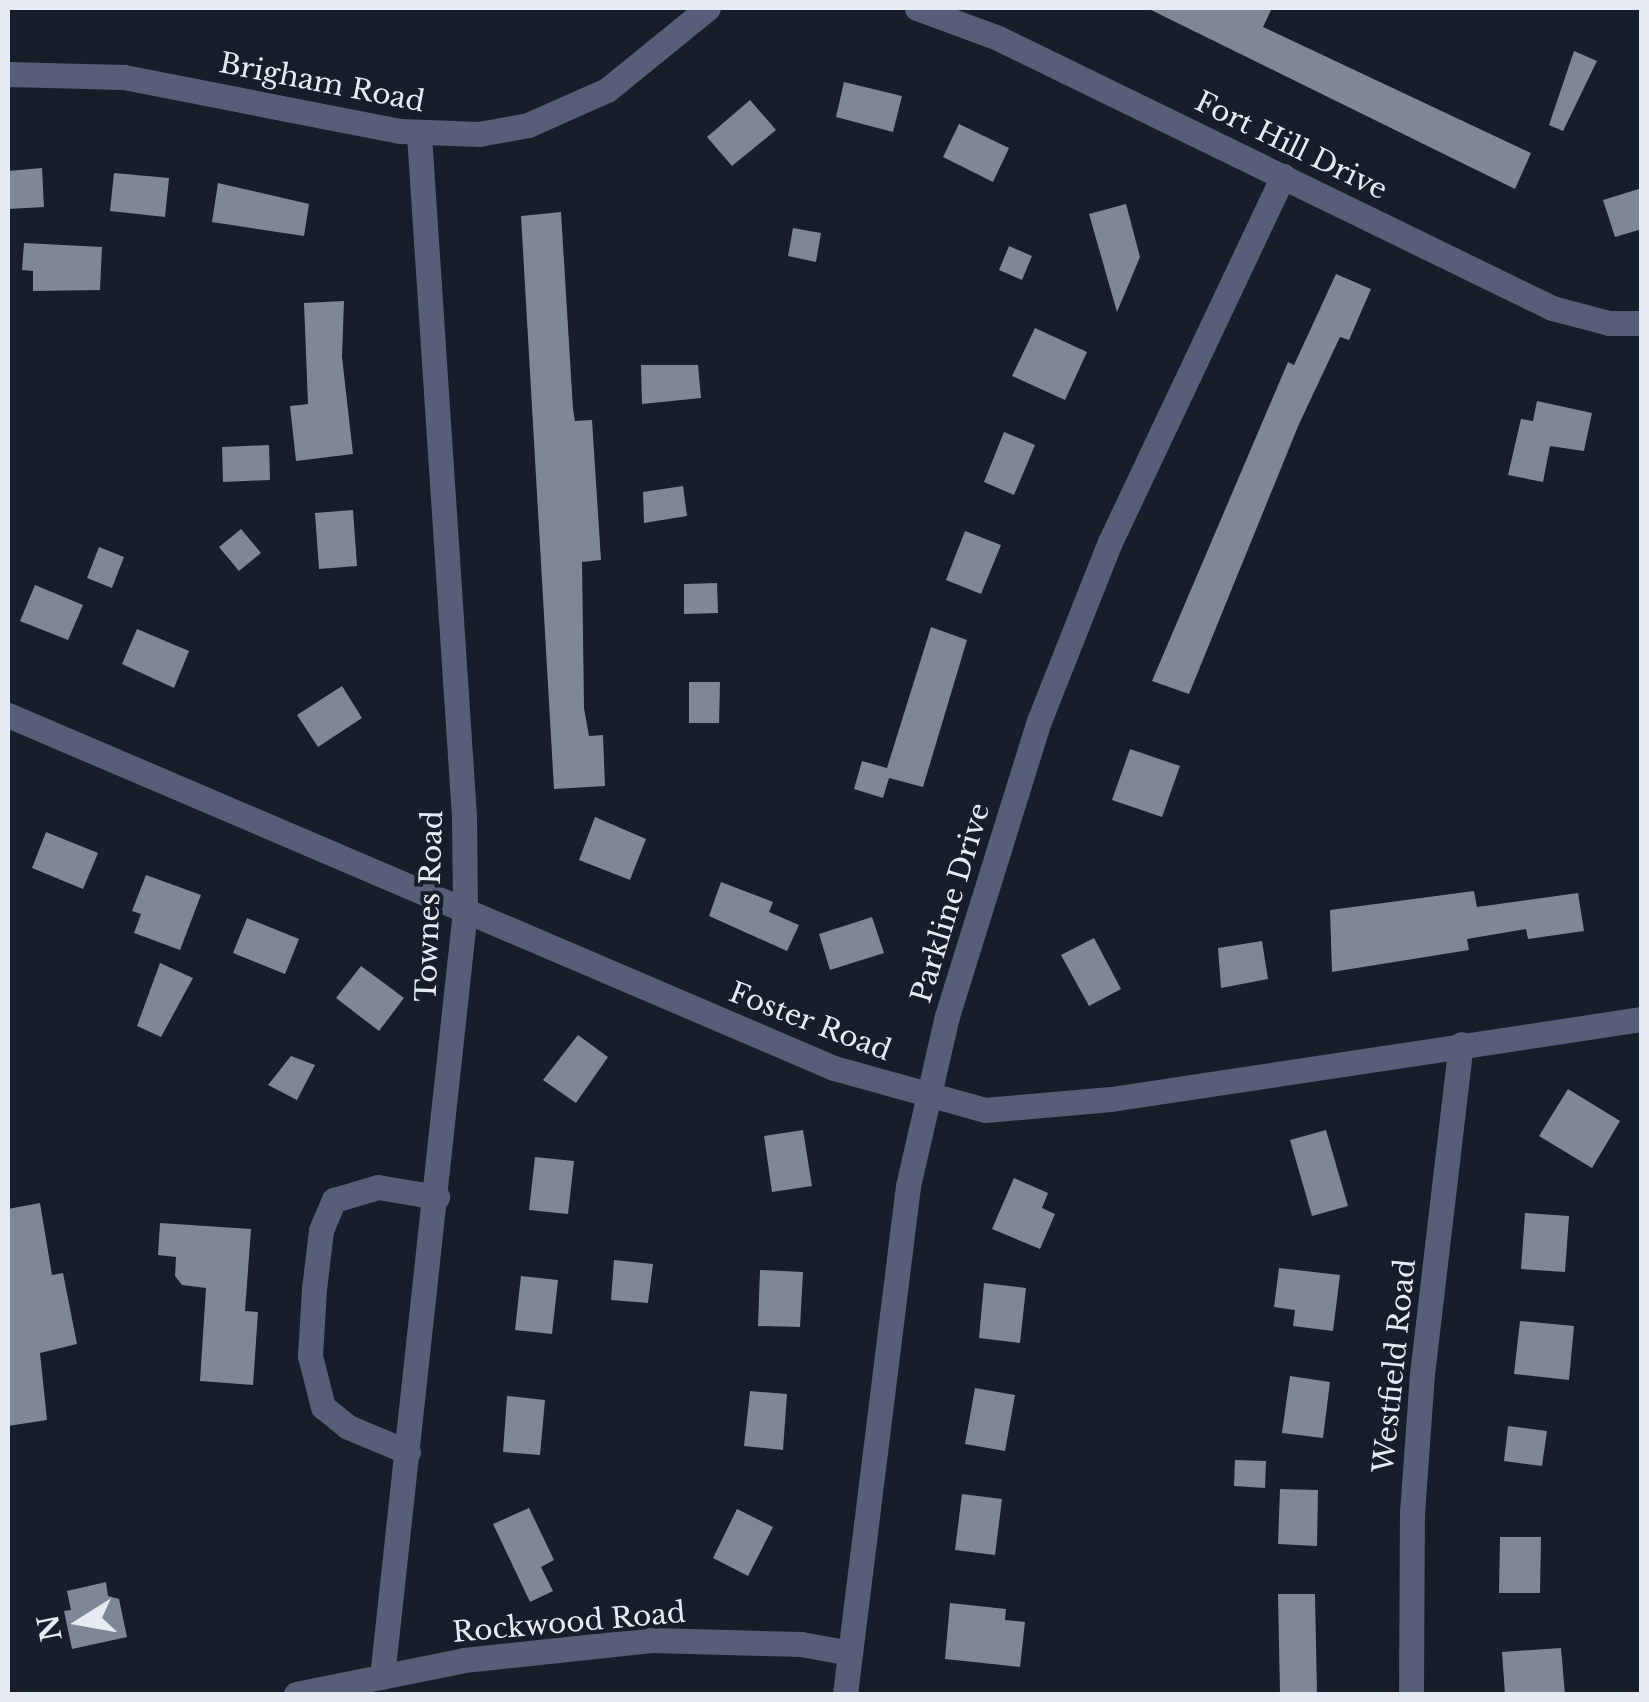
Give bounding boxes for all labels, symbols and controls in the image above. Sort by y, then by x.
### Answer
street label: Brigham Road [216,47,428,119]
street label: Fort Hill Drive [1189,85,1393,207]
street label: Parkline Drive [905,799,997,1007]
street label: Townes Road [410,810,450,1002]
street label: Foster Road [724,976,896,1068]
street label: Westfield Road [1367,1257,1423,1475]
north arrow [30,1572,130,1672]
street label: Rockwood Road [451,1596,687,1650]
text: N [30,1612,70,1644]

